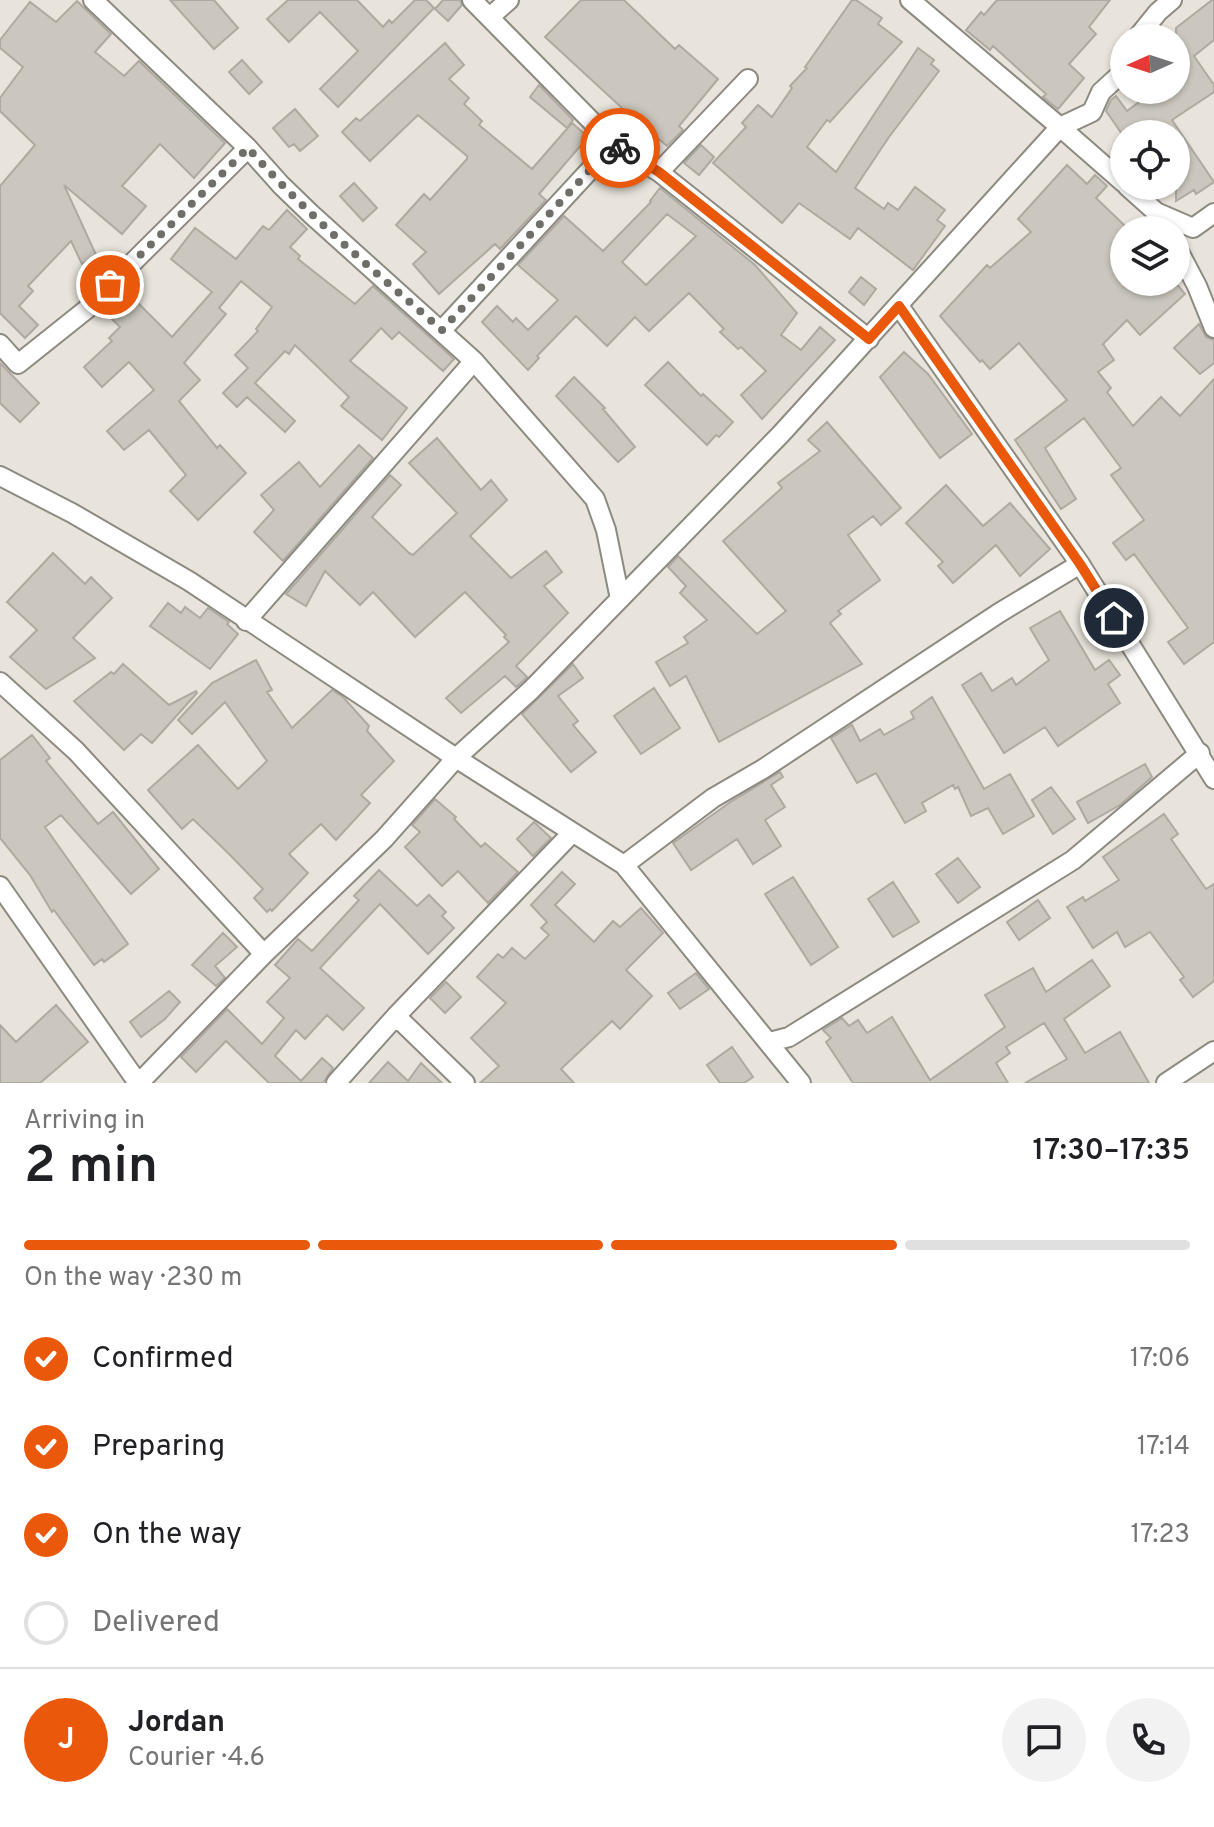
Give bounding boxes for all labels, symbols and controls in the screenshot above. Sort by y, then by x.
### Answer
north arrow [1110,24,1190,104]
map controls [1110,24,1190,296]
courier [580,108,660,188]
button: locate [1110,120,1190,200]
icon: bike [598,126,642,170]
button: layers [1110,216,1190,296]
pin [76,251,144,319]
icon: bag [88,263,132,307]
pin [1080,584,1148,652]
icon: home [1092,596,1136,640]
text: Arriving in [24,1105,145,1138]
text: 17:30–17:35 [1033,1133,1190,1170]
text: 2 min [24,1135,158,1201]
text: On the way · 230 m [24,1262,242,1295]
icon: check [24,1337,68,1381]
text: Confirmed [92,1341,234,1378]
text: 17:06 [1130,1343,1190,1376]
icon: check [24,1425,68,1469]
text: Preparing [92,1429,225,1466]
text: 17:14 [1137,1431,1190,1464]
icon: check [24,1513,68,1557]
text: On the way [92,1517,242,1554]
text: 17:23 [1130,1519,1190,1552]
text: Delivered [92,1605,220,1642]
button: chat [1002,1698,1086,1782]
button: phone [1106,1698,1190,1782]
text: Jordan [128,1705,225,1742]
text: J [58,1722,74,1759]
text: Courier · 4.6 [128,1742,265,1775]

